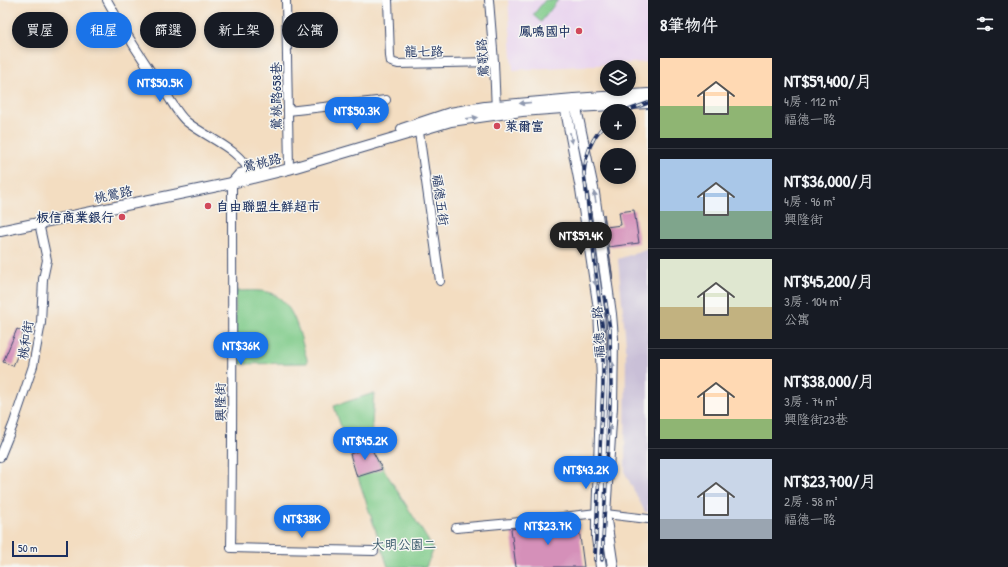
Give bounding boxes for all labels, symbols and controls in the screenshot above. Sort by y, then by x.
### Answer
chip: 買屋 [12,12,68,48]
chip: 租屋 [76,12,132,48]
chip: 篩選 [140,12,196,48]
chip: 新上架 [204,12,274,48]
chip: 公寓 [282,12,338,48]
text: 8筆物件 [660,13,718,36]
icon: filters [974,13,996,35]
place label: 鳳鳴國中 [519,22,571,40]
marker: 鳳鳴國中 [574,26,584,36]
street label: 鶯歌路 [472,38,492,78]
street label: 龍七路 [404,42,444,60]
map controls [600,60,636,184]
button: layers [600,60,636,96]
street label: 鶯桃路658巷 [267,62,285,130]
pin: NT$50.5K [119,69,201,103]
text: NT$59,400/月 [784,69,872,92]
text: NT$50.5K [137,73,183,91]
icon: home [692,74,740,122]
text: 4房 · 112 m² [784,92,841,110]
pin: NT$50.3K [316,97,398,131]
one-way arrow [519,100,531,106]
text: NT$50.3K [334,101,380,119]
button: + [600,104,636,140]
text: 福德一路 [784,110,836,128]
one-way arrow [466,115,478,121]
place label: 萊爾富 [505,117,544,135]
marker: 萊爾富 [492,121,502,131]
one-way arrow [569,132,575,144]
button: − [600,148,636,184]
street label: 鶯桃路 [241,149,283,175]
text: NT$36,000/月 [784,169,875,192]
street label: 福德五街 [428,173,454,227]
icon: home [692,175,740,223]
street label: 桃鶯路 [92,181,134,207]
one-way arrow [592,191,598,203]
text: 4房 · 96 m² [784,192,835,210]
place label: 自由聯盟生鮮超市 [216,197,320,215]
marker: 自由聯盟生鮮超市 [203,201,213,211]
place label: 板信商業銀行 [36,208,114,226]
text: 興隆街 [784,210,823,228]
marker: 板信商業銀行 [117,212,127,222]
pin: NT$59.4K [540,222,622,256]
text: NT$59.4K [559,226,603,244]
text: NT$45,200/月 [784,269,874,292]
one-way arrow [592,274,598,286]
icon: home [692,275,740,323]
text: 3房 · 104 m² [784,292,842,310]
street label: 福德一路 [588,306,608,358]
text: 公寓 [784,310,810,328]
street label: 桃和街 [13,319,37,361]
pin: NT$36K [208,332,274,366]
text: NT$36K [222,336,260,354]
one-way arrow [609,362,616,374]
text: NT$38,000/月 [784,369,875,392]
icon: home [692,375,740,423]
street label: 興隆街 [211,382,229,422]
text: 3房 · 74 m² [784,392,838,410]
text: 興隆街23巷 [784,410,848,428]
one-way arrow [607,425,614,437]
pin: NT$45.2K [324,427,406,461]
text: NT$45.2K [342,431,388,449]
pin: NT$43.2K [545,456,627,490]
text: NT$43.2K [563,460,609,478]
text: NT$23,700/月 [784,469,876,492]
icon: home [692,475,740,523]
text: 2房 · 58 m² [784,492,838,510]
pin: NT$38K [269,505,335,539]
text: NT$38K [283,509,321,527]
text: 福德一路 [784,510,836,528]
pin: NT$23.7K [507,512,589,546]
text: NT$23.7K [524,516,572,534]
park label: 大明公園二 [371,535,437,553]
scale bar [12,539,68,558]
text: 50 m [18,541,38,555]

